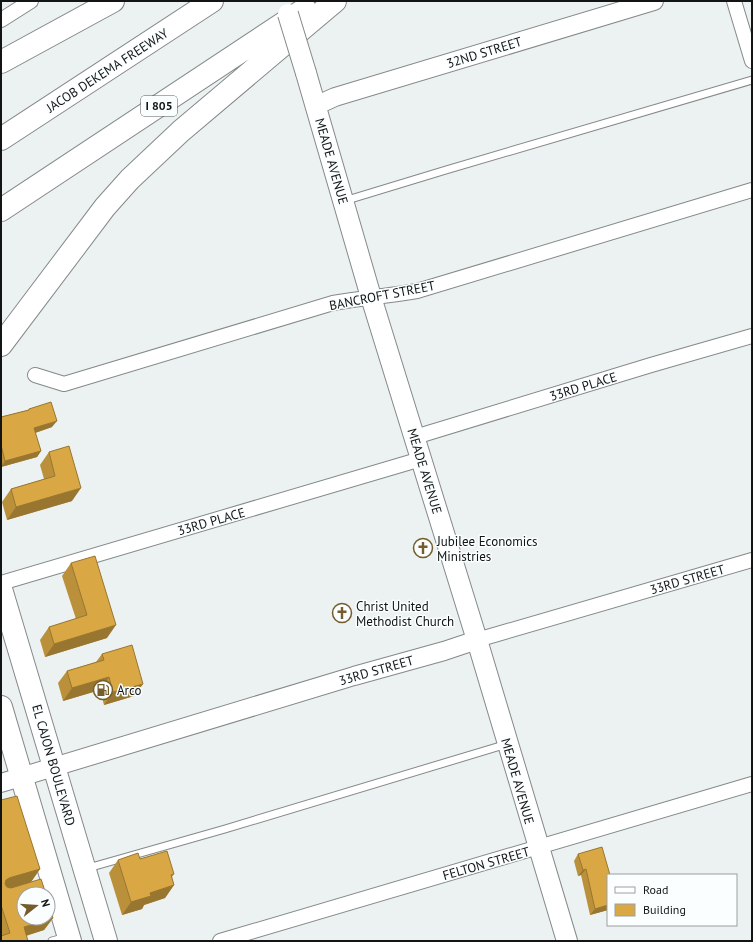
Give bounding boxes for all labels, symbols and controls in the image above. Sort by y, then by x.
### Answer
street label: JACOB DEKEMA FREEWAY [42,24,172,117]
street label: 32ND STREET [444,33,524,72]
road number: I 805 [141,96,177,116]
street label: MEADE AVENUE [311,116,352,206]
street label: BANCROFT STREET [328,277,436,314]
street label: 33RD PLACE [547,368,619,405]
street label: MEADE AVENUE [403,426,446,516]
street label: 33RD PLACE [175,504,247,539]
place label: Jubilee Economics Ministries [436,533,538,565]
church icon: Jubilee Economics Ministries [412,537,434,559]
street label: 33RD STREET [648,561,726,598]
place label: Christ United Methodist Church [356,598,454,630]
church icon: Christ United Methodist Church [331,602,353,624]
street label: 33RD STREET [337,652,415,689]
fuel station icon: Arco [92,679,114,701]
place label: Arco [117,682,142,699]
street label: EL CAJON BOULEVARD [28,702,79,828]
street label: MEADE AVENUE [497,736,538,826]
street label: FELTON STREET [441,843,532,884]
legend [607,874,737,926]
text: Road [643,882,668,897]
north arrow [16,886,56,926]
text: N [38,898,53,909]
text: Building [643,902,686,917]

